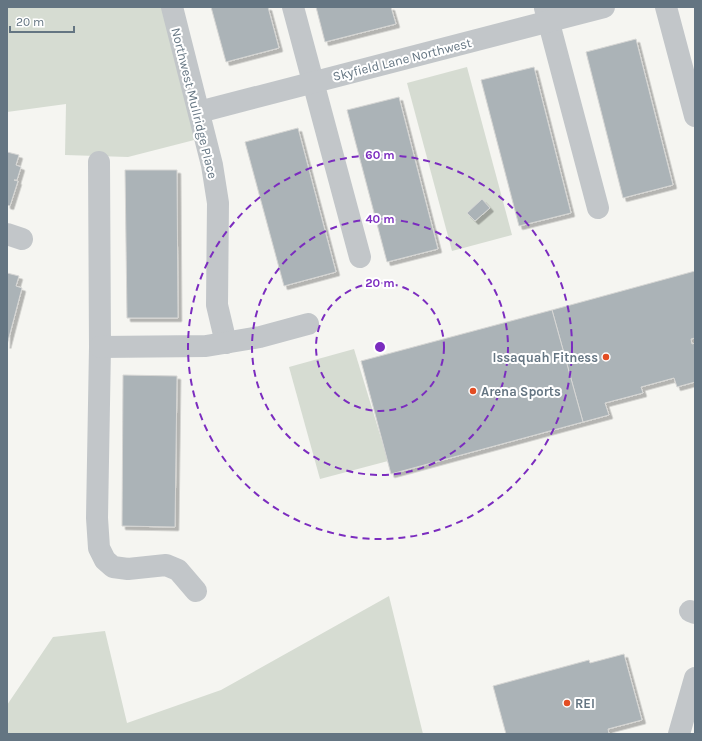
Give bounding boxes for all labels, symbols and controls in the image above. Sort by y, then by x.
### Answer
scale bar [10,8,74,34]
text: 20 m [16,15,44,29]
street label: Northwest Mullridge Place [168,26,221,181]
street label: Skyfield Lane Northwest [331,35,473,84]
text: 60 m [365,148,395,162]
text: 40 m [365,212,395,226]
text: 20 m [365,276,395,290]
centre of rings [373,340,387,354]
place label: Issaquah Fitness [492,350,598,366]
marker: Issaquah Fitness [601,352,611,362]
place label: Arena Sports [481,384,561,399]
marker: Arena Sports [468,386,478,396]
place label: REI [575,696,595,711]
marker: REI [562,698,572,708]

